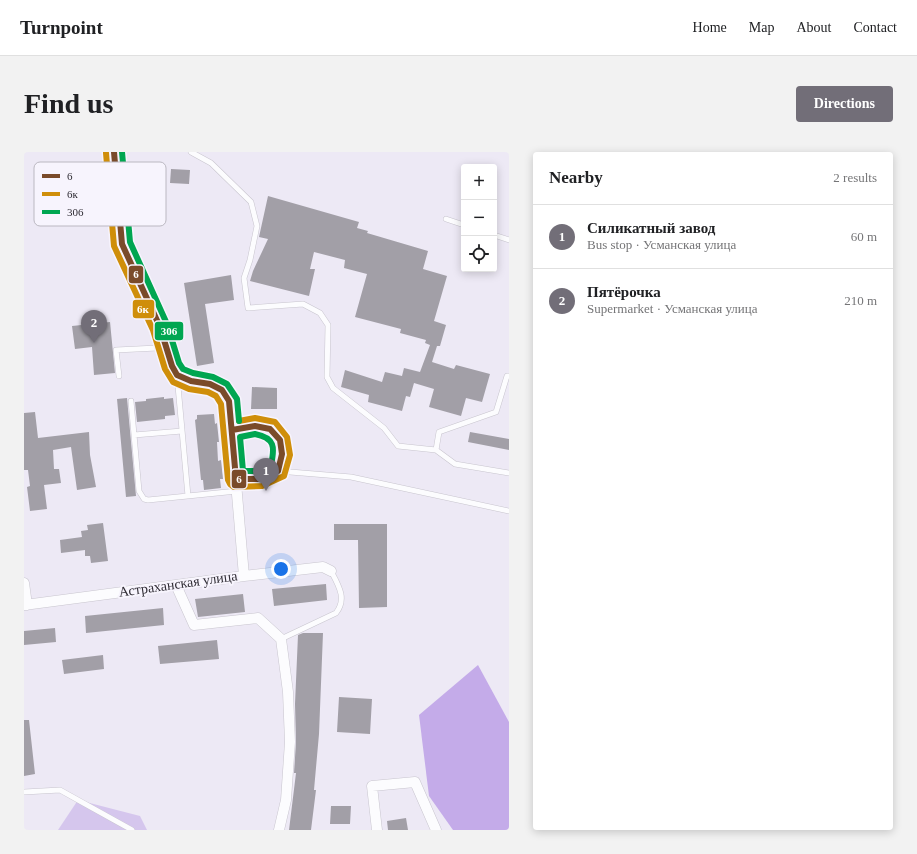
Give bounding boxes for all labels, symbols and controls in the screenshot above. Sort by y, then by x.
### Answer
text: Turnpoint [20,17,103,38]
text: Home [693,20,727,35]
text: Map [749,20,774,35]
text: About [796,20,831,35]
text: Contact [853,20,897,35]
button: Directions [796,86,893,122]
text: Find us [24,88,114,119]
legend [34,162,166,226]
map controls [461,164,497,272]
button: + [461,164,497,200]
text: Nearby [549,168,603,187]
text: 6 [67,170,73,182]
text: 2 results [833,170,877,185]
text: 6к [67,188,79,200]
button: − [461,200,497,236]
text: 306 [67,206,84,218]
text: Силикатный завод [587,220,715,236]
text: 1 [559,229,565,244]
text: 60 m [851,229,877,244]
button: locate [461,236,497,272]
text: Bus stop · Усманская улица [587,237,736,252]
line badge: 6 [128,265,144,284]
text: 6 [133,268,139,280]
text: Пятёрочка [587,284,661,300]
text: 2 [559,293,565,308]
text: 210 m [844,293,877,308]
line badge: 6к [132,299,155,319]
text: Supermarket · Усманская улица [587,301,758,316]
text: 6к [137,303,150,315]
pin: 2 [81,310,107,343]
line badge: 306 [154,321,184,341]
text: 306 [161,325,178,337]
pin: 1 [253,458,279,491]
line badge: 6 [231,469,247,489]
text: 6 [236,473,242,485]
your location [271,559,291,579]
street label: Астраханская улица [118,568,239,600]

